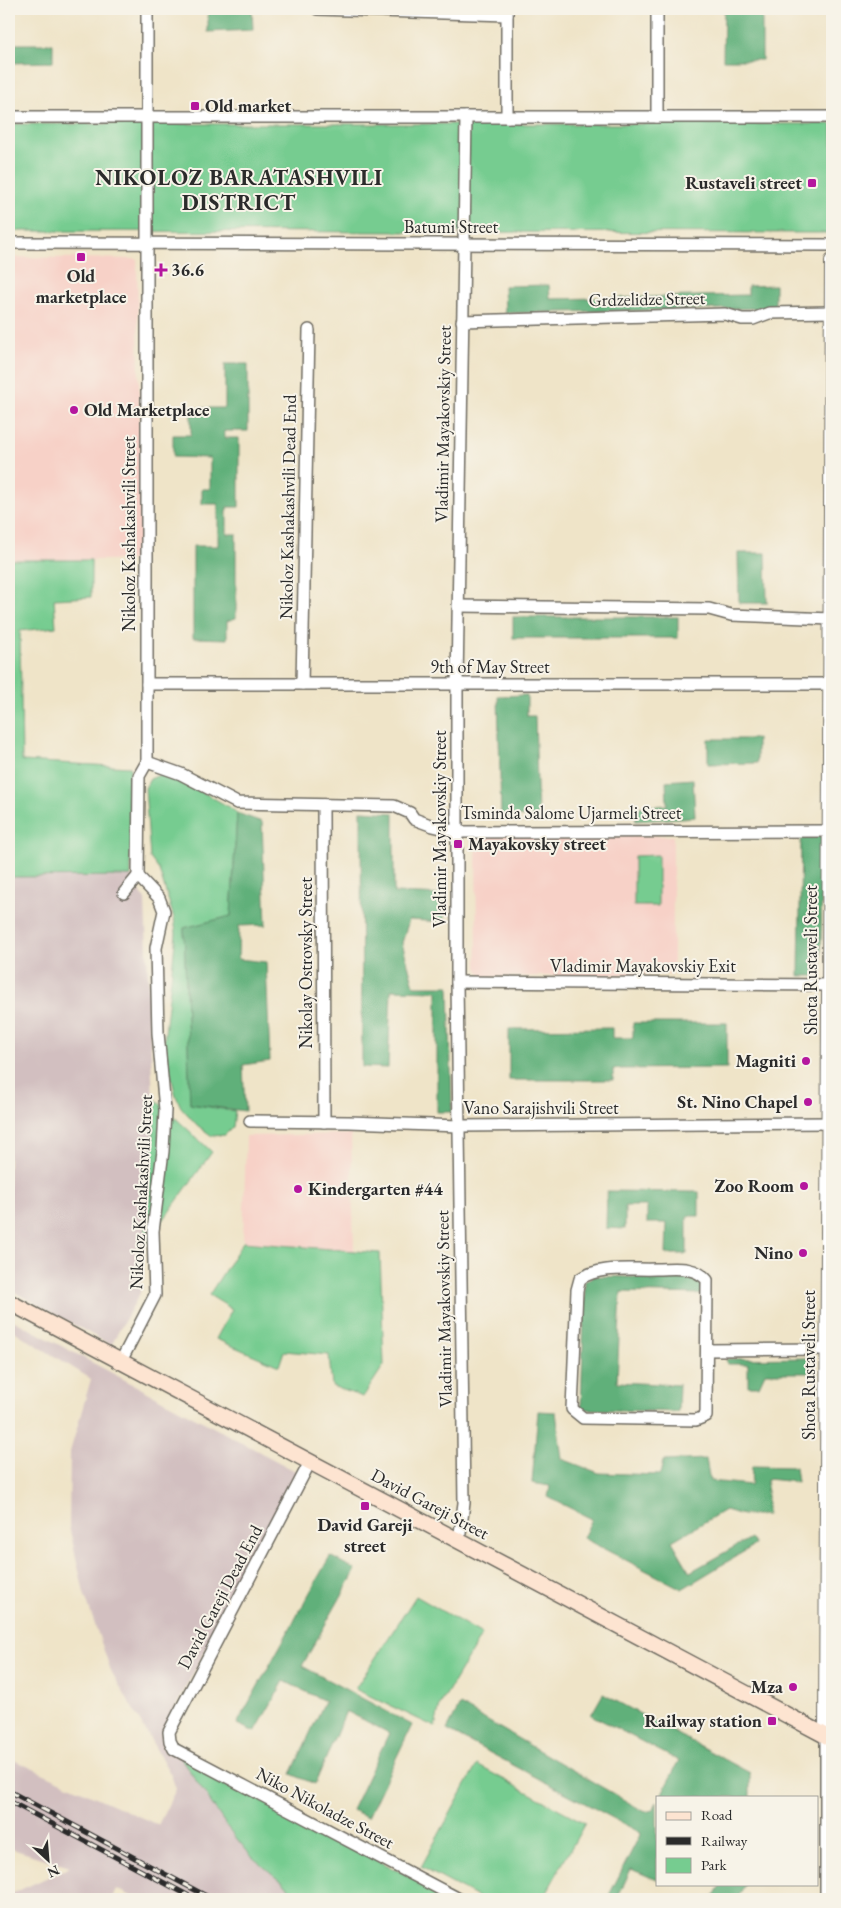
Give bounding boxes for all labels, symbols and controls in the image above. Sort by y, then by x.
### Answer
place label: Old market [205,94,292,117]
marker: Old market [189,100,201,112]
district label: NIKOLOZ BARATASHVILI DISTRICT [95,163,383,217]
place label: Rustaveli street [685,171,802,194]
marker: Rustaveli street [806,177,818,189]
street label: Batumi Street [404,215,499,238]
marker: Old marketplace [75,251,87,263]
place label: 36.6 [171,258,204,281]
place label: Old marketplace [35,264,127,308]
marker: 36.6 [155,264,167,276]
street label: Grdzelidze Street [588,286,706,311]
street label: Vladimir Mayakovskiy Street [429,325,456,523]
street label: Nikoloz Kashakashvili Dead End [274,393,301,620]
place label: Old Marketplace [84,398,210,421]
marker: Old Marketplace [68,404,80,416]
street label: Nikoloz Kashakashvili Street [117,436,140,632]
street label: 9th of May Street [430,655,550,678]
street label: Vladimir Mayakovskiy Street [428,730,451,928]
street label: Tsminda Salome Ujarmeli Street [461,801,682,824]
place label: Mayakovsky street [468,832,606,855]
marker: Mayakovsky street [452,838,464,850]
street label: Nikolay Ostrovsky Street [294,877,317,1049]
street label: Shota Rustaveli Street [799,885,822,1035]
street label: Vladimir Mayakovskiy Exit [550,954,736,977]
place label: Magniti [735,1049,797,1072]
marker: Magniti [800,1055,812,1067]
place label: St. Nino Chapel [677,1090,798,1113]
street label: Nikoloz Kashakashvili Street [124,1094,157,1290]
street label: Vano Sarajishvili Street [463,1096,619,1119]
marker: St. Nino Chapel [802,1096,814,1108]
place label: Zoo Room [715,1174,794,1197]
place label: Kindergarten #44 [308,1177,443,1200]
marker: Zoo Room [798,1180,810,1192]
marker: Kindergarten #44 [292,1183,304,1195]
street label: Vladimir Mayakovskiy Street [430,1210,457,1408]
place label: Nino [754,1241,793,1264]
marker: Nino [797,1247,809,1259]
street label: Shota Rustaveli Street [797,1290,820,1440]
street label: David Gareji Street [367,1463,493,1544]
marker: David Gareji street [359,1500,371,1512]
place label: David Gareji street [317,1513,413,1557]
street label: David Gareji Dead End [172,1520,268,1673]
place label: Mza [751,1675,783,1698]
marker: Mza [787,1681,799,1693]
place label: Railway station [644,1709,762,1732]
marker: Railway station [766,1715,778,1727]
street label: Niko Nikoladze Street [252,1762,398,1854]
legend [656,1796,818,1886]
text: Road [701,1805,733,1824]
text: Railway [701,1831,748,1850]
north arrow [22,1836,72,1886]
text: Park [701,1855,728,1874]
text: N [44,1861,63,1883]

